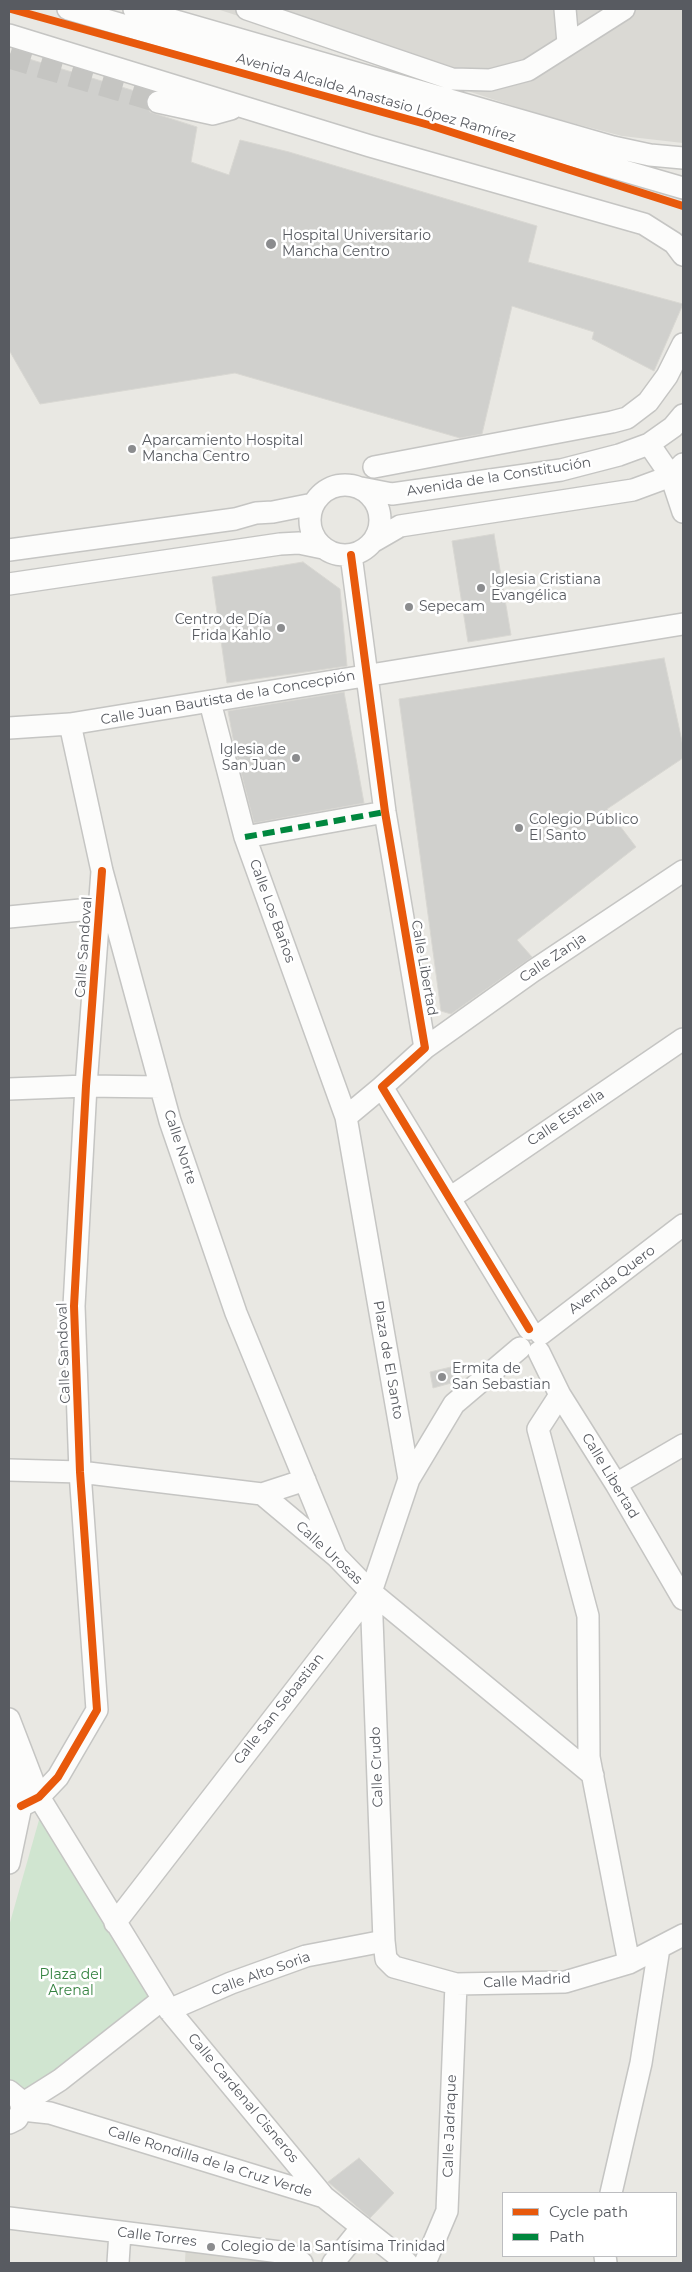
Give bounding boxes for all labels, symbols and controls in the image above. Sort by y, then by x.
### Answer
street label: Avenida Alcalde Anastasio López Ramírez [234,50,518,146]
place label: Hospital Universitario Mancha Centro [282,228,431,260]
marker: Hospital Universitario Mancha Centro [264,237,278,251]
place label: Aparcamiento Hospital Mancha Centro [142,433,303,466]
marker: Aparcamiento Hospital Mancha Centro [126,443,138,455]
street label: Avenida de la Constitución [406,454,592,500]
place label: Iglesia Cristiana Evangélica [491,572,601,604]
marker: Iglesia Cristiana Evangélica [475,582,487,594]
place label: Sepecam [419,599,485,615]
marker: Sepecam [403,601,415,613]
place label: Centro de Día Frida Kahlo [175,612,271,644]
marker: Centro de Día Frida Kahlo [275,622,287,634]
street label: Calle Juan Bautista de la Concecpión [99,667,357,729]
place label: Iglesia de San Juan [219,742,286,774]
marker: Iglesia de San Juan [290,752,302,764]
place label: Colegio Público El Santo [529,812,638,844]
marker: Colegio Público El Santo [513,822,525,834]
street label: Calle Los Baños [245,857,299,965]
street label: Calle Sandoval [72,896,96,998]
street label: Calle Libertad [407,919,441,1017]
street label: Calle Zanja [517,930,589,986]
street label: Calle Estrella [524,1086,608,1150]
street label: Calle Norte [160,1108,200,1186]
street label: Avenida Quero [565,1242,659,1318]
street label: Plaza de El Santo [369,1299,407,1421]
street label: Calle Sandoval [54,1302,74,1404]
place label: Ermita de San Sebastian [452,1361,551,1394]
marker: Ermita de San Sebastian [436,1371,448,1383]
street label: Calle Libertad [578,1430,642,1522]
street label: Calle Urosas [292,1518,366,1588]
street label: Calle San Sebastian [230,1650,328,1768]
street label: Calle Crudo [367,1726,387,1808]
street label: Calle Alto Soria [209,1948,313,2000]
park label: Plaza del Arenal [40,1967,102,2000]
street label: Calle Madrid [483,1970,571,1992]
street label: Calle Cardenal Cisneros [184,2030,302,2166]
street label: Calle Jadraque [440,2074,460,2178]
street label: Calle Rondilla de la Cruz Verde [106,2123,314,2201]
legend [502,2192,677,2257]
text: Cycle path [549,2202,628,2221]
street label: Calle Torres [116,2224,198,2250]
text: Path [549,2227,585,2246]
place label: Colegio de la Santísima Trinidad [221,2239,445,2255]
marker: Colegio de la Santísima Trinidad [205,2241,217,2253]

